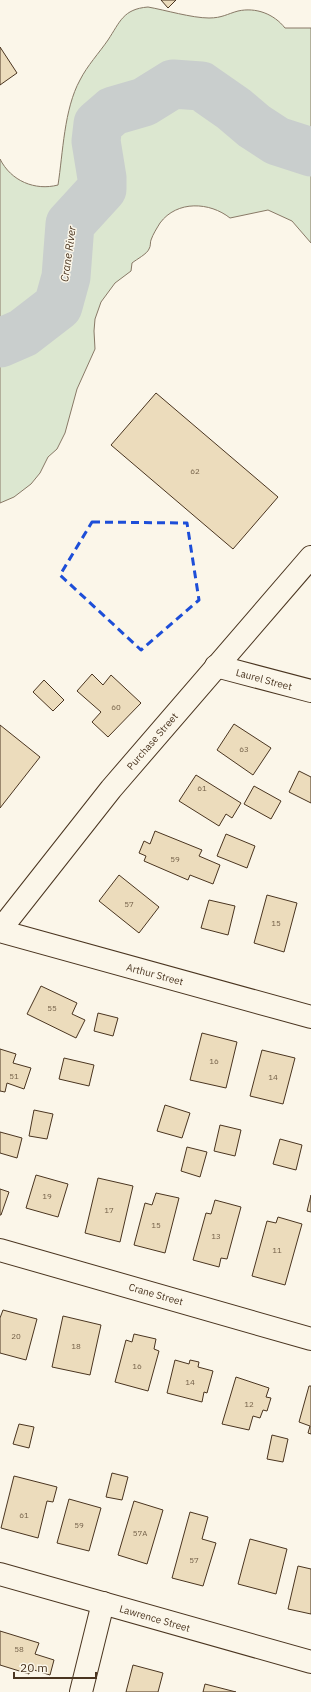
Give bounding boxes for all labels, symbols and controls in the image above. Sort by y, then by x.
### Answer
water label: Crane River [57,224,79,283]
house number: 62 [190,466,200,476]
street label: Laurel Street [234,666,294,693]
house number: 60 [111,702,121,712]
street label: Purchase Street [124,710,181,773]
house number: 63 [239,744,249,754]
house number: 61 [197,783,207,793]
house number: 59 [170,854,180,864]
house number: 57 [124,899,134,909]
house number: 15 [271,918,281,928]
street label: Arthur Street [125,961,185,988]
house number: 55 [47,1003,57,1013]
house number: 16 [209,1056,219,1066]
house number: 51 [9,1071,19,1081]
house number: 14 [268,1072,278,1082]
house number: 19 [42,1191,52,1201]
house number: 17 [104,1205,114,1215]
house number: 15 [151,1220,161,1230]
house number: 13 [211,1231,221,1241]
house number: 11 [272,1245,282,1255]
street label: Crane Street [127,1280,185,1309]
house number: 20 [11,1331,21,1341]
house number: 18 [71,1341,81,1351]
house number: 16 [132,1361,142,1371]
house number: 14 [185,1377,195,1387]
house number: 12 [244,1399,254,1409]
house number: 61 [19,1510,29,1520]
house number: 59 [74,1520,84,1530]
house number: 57A [133,1528,147,1538]
house number: 57 [189,1555,199,1565]
street label: Lawrence Street [118,1602,192,1635]
house number: 58 [14,1644,24,1654]
scale bar [14,1654,96,1680]
text: 20 m [20,1660,48,1675]

